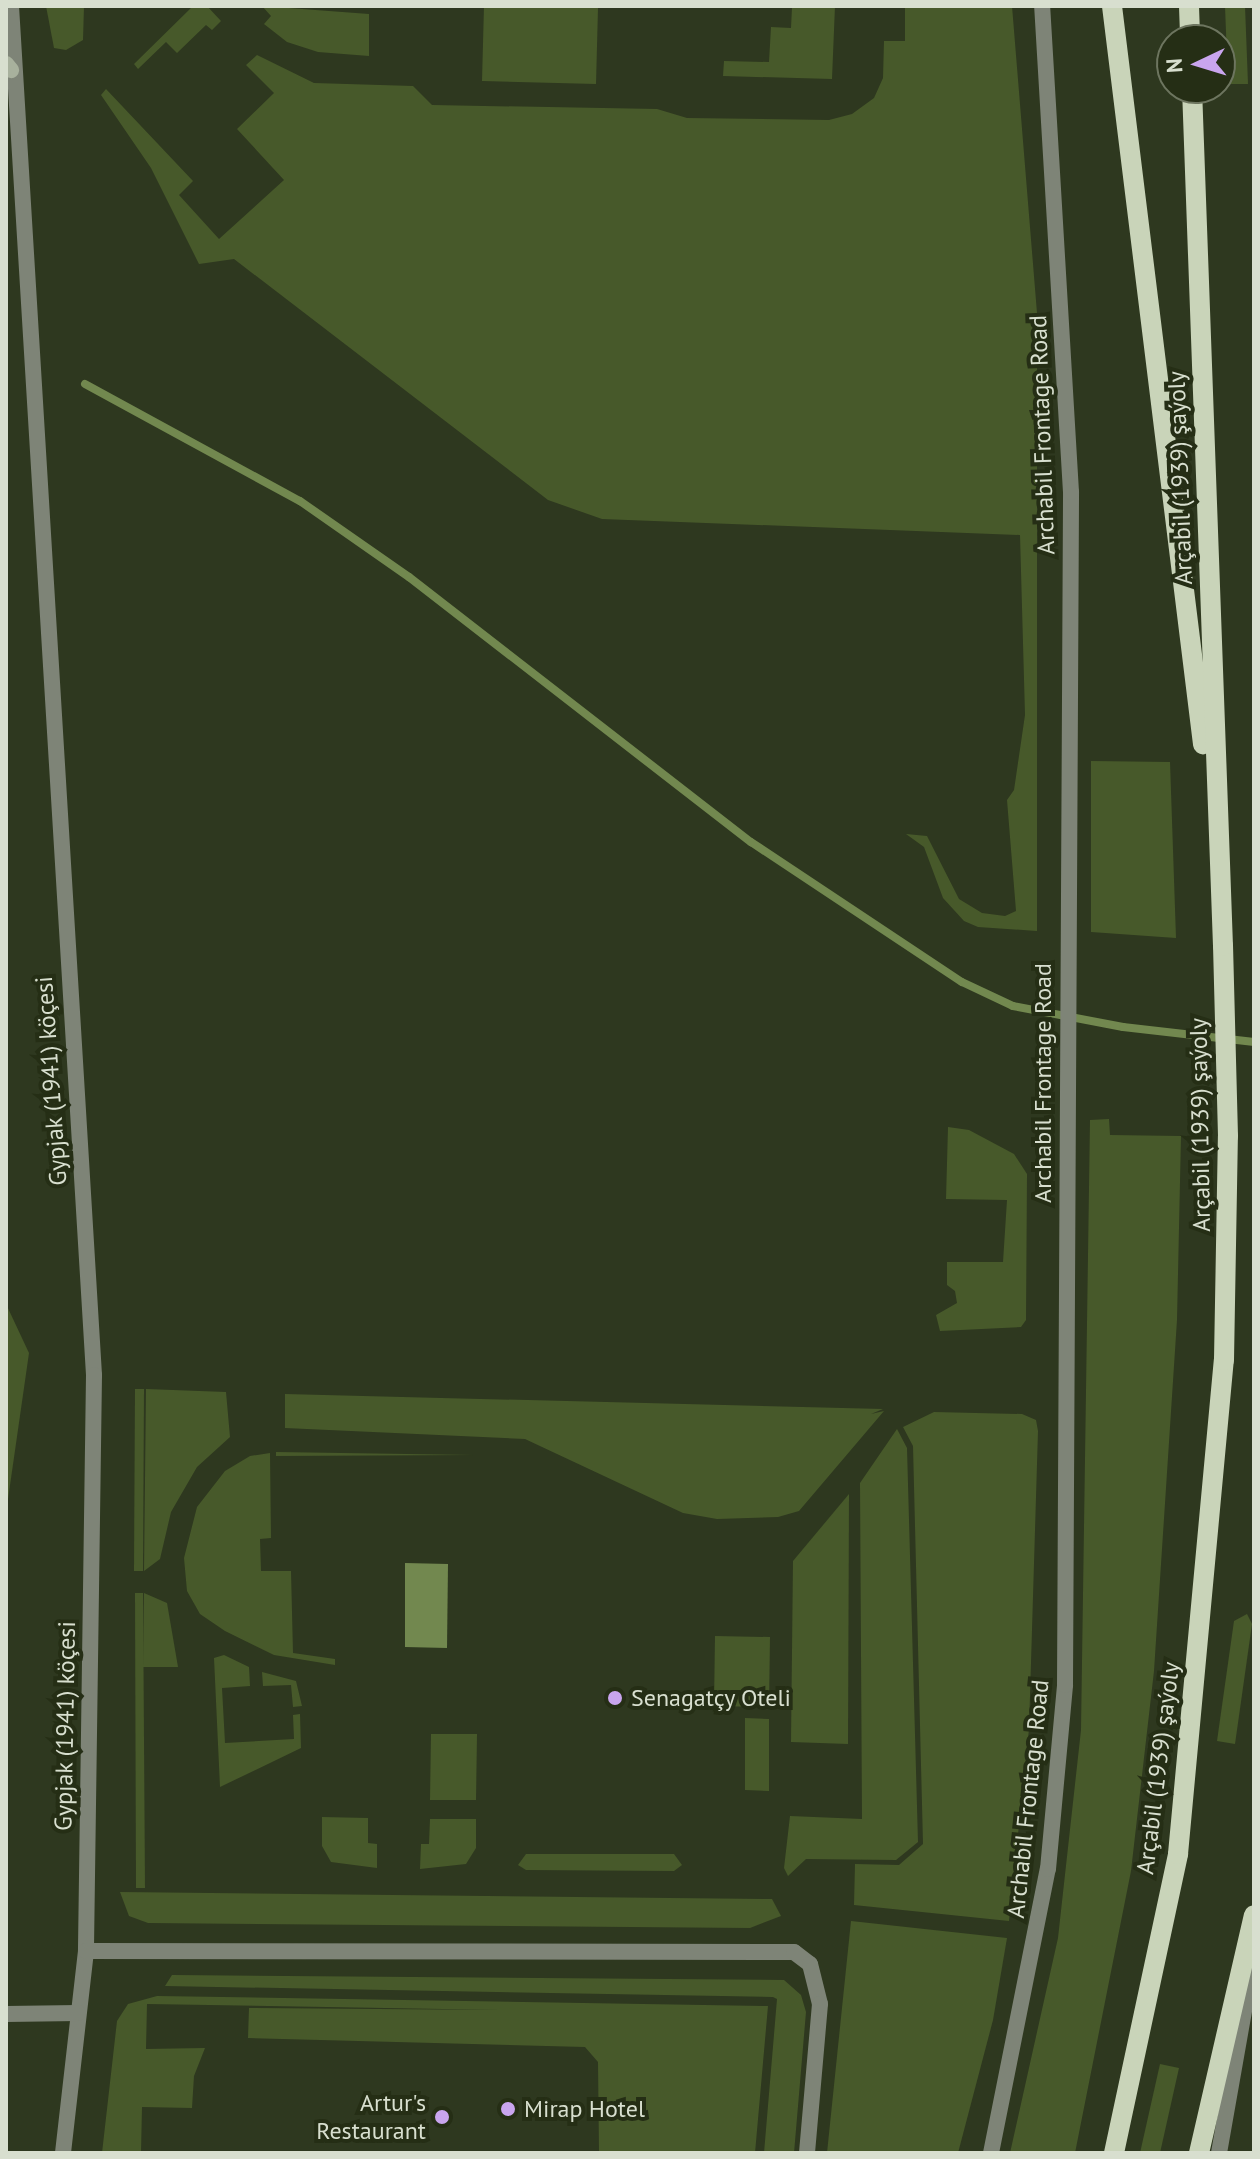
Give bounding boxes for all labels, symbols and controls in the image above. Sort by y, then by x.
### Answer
north arrow [1156,24,1236,104]
text: N [1160,57,1189,74]
street label: Archabil Frontage Road [1023,315,1061,555]
street label: Arçabil (1939) şaýoly [1162,371,1198,585]
street label: Archabil Frontage Road [1029,963,1057,1203]
street label: Gypjak (1941) köçesi [29,975,73,1187]
street label: Arçabil (1939) şaýoly [1184,1018,1216,1232]
street label: Gypjak (1941) köçesi [49,1621,81,1831]
street label: Arçabil (1939) şaýoly [1131,1660,1185,1876]
street label: Archabil Frontage Road [1001,1678,1055,1920]
place label: Senagatçy Oteli [631,1684,792,1712]
marker: Senagatçy Oteli [606,1689,624,1707]
place label: Artur's Restaurant [316,2089,426,2145]
place label: Mirap Hotel [524,2095,645,2123]
marker: Mirap Hotel [499,2100,517,2118]
marker: Artur's Restaurant [433,2108,451,2126]

